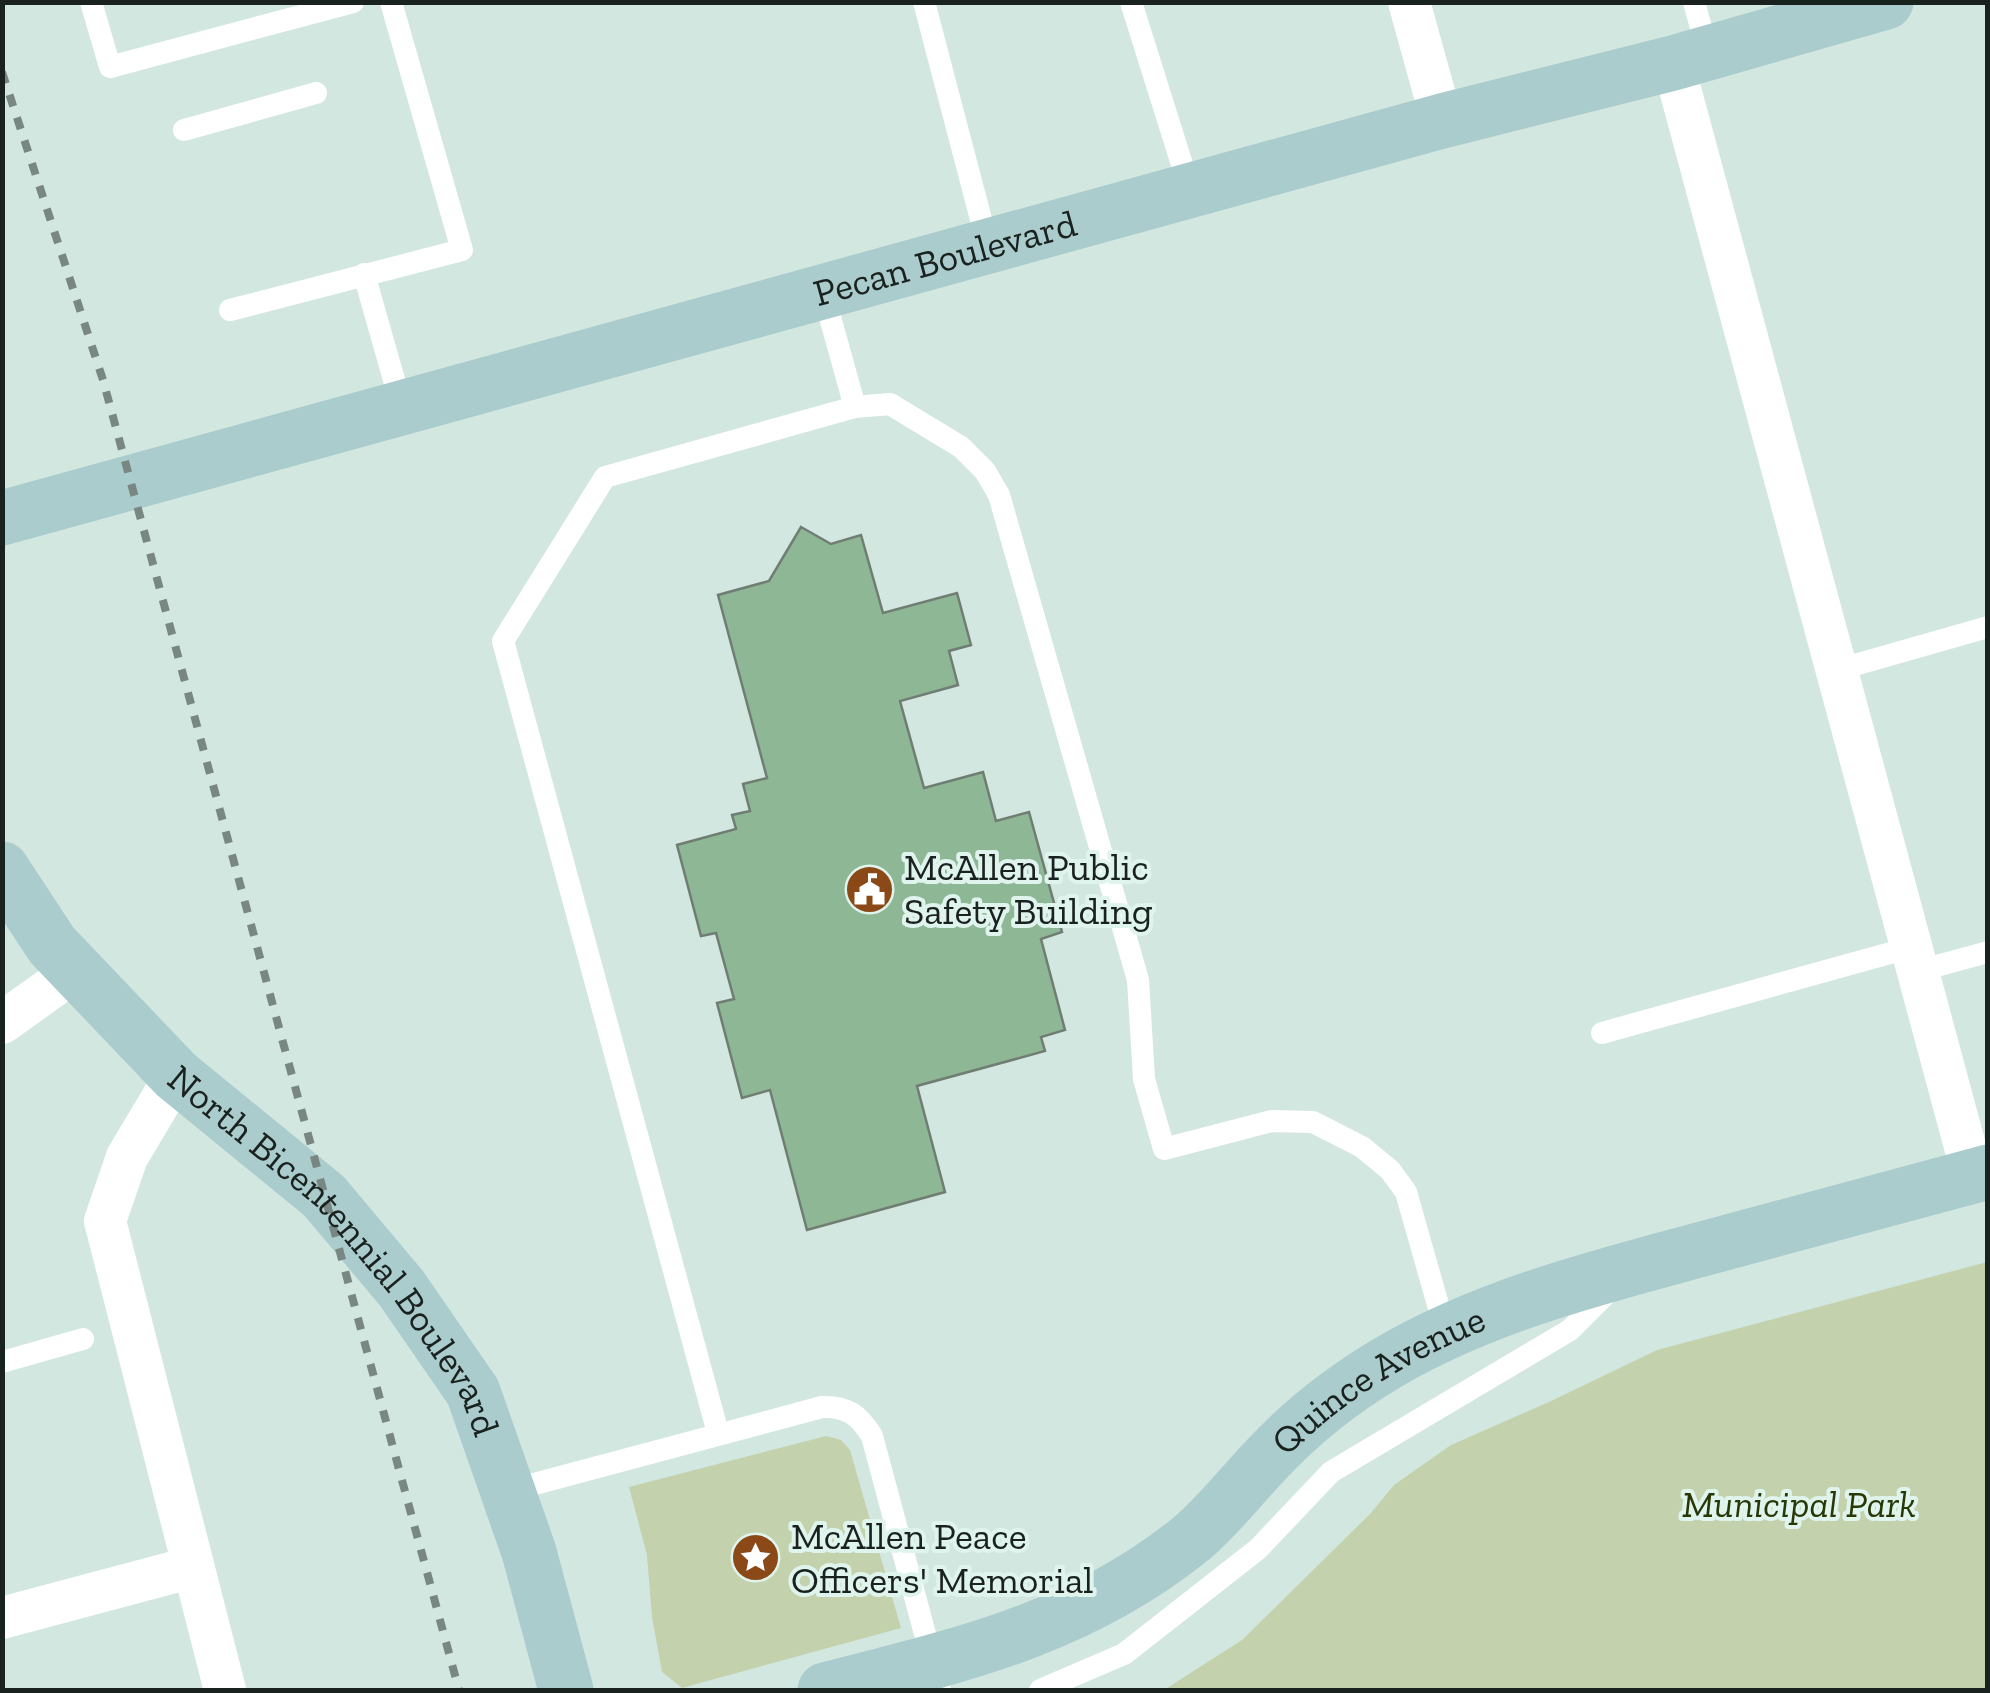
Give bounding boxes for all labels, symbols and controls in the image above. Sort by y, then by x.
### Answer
street label: Pecan Boulevard [808,200,1082,316]
place label: McAllen Public Safety Building [904,844,1153,934]
public building icon: McAllen Public Safety Building [843,863,895,915]
street label: North Bicentennial Boulevard [159,1055,510,1442]
street label: Quince Avenue [1262,1295,1492,1464]
park label: Municipal Park [1682,1481,1916,1527]
place label: McAllen Peace Officers' Memorial [791,1513,1093,1603]
place icon: McAllen Peace Officers' Memorial [730,1532,782,1584]

